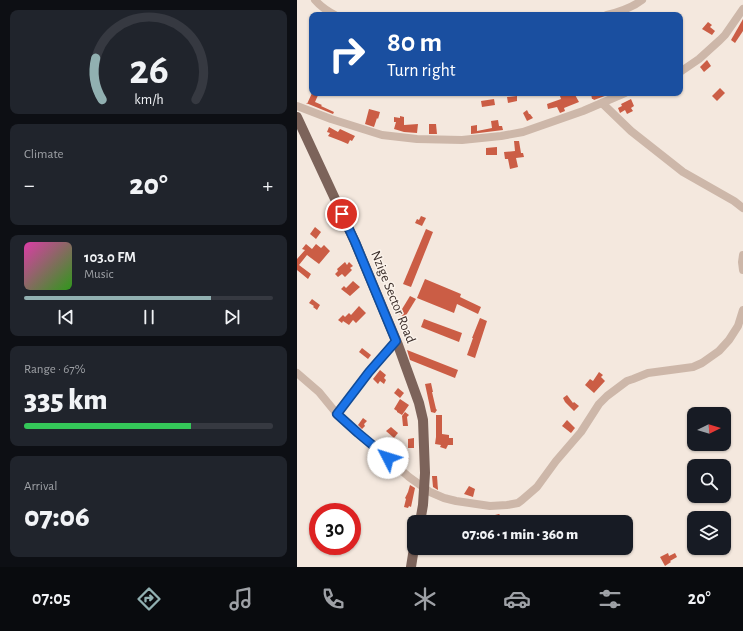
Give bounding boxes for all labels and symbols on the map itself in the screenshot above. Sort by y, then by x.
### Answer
pin [325,197,359,231]
street label: Nzige Sector Road [368,249,418,345]
north arrow [687,407,731,451]
position arrow [367,437,409,479]
speed limit sign: 30 [309,503,361,555]

